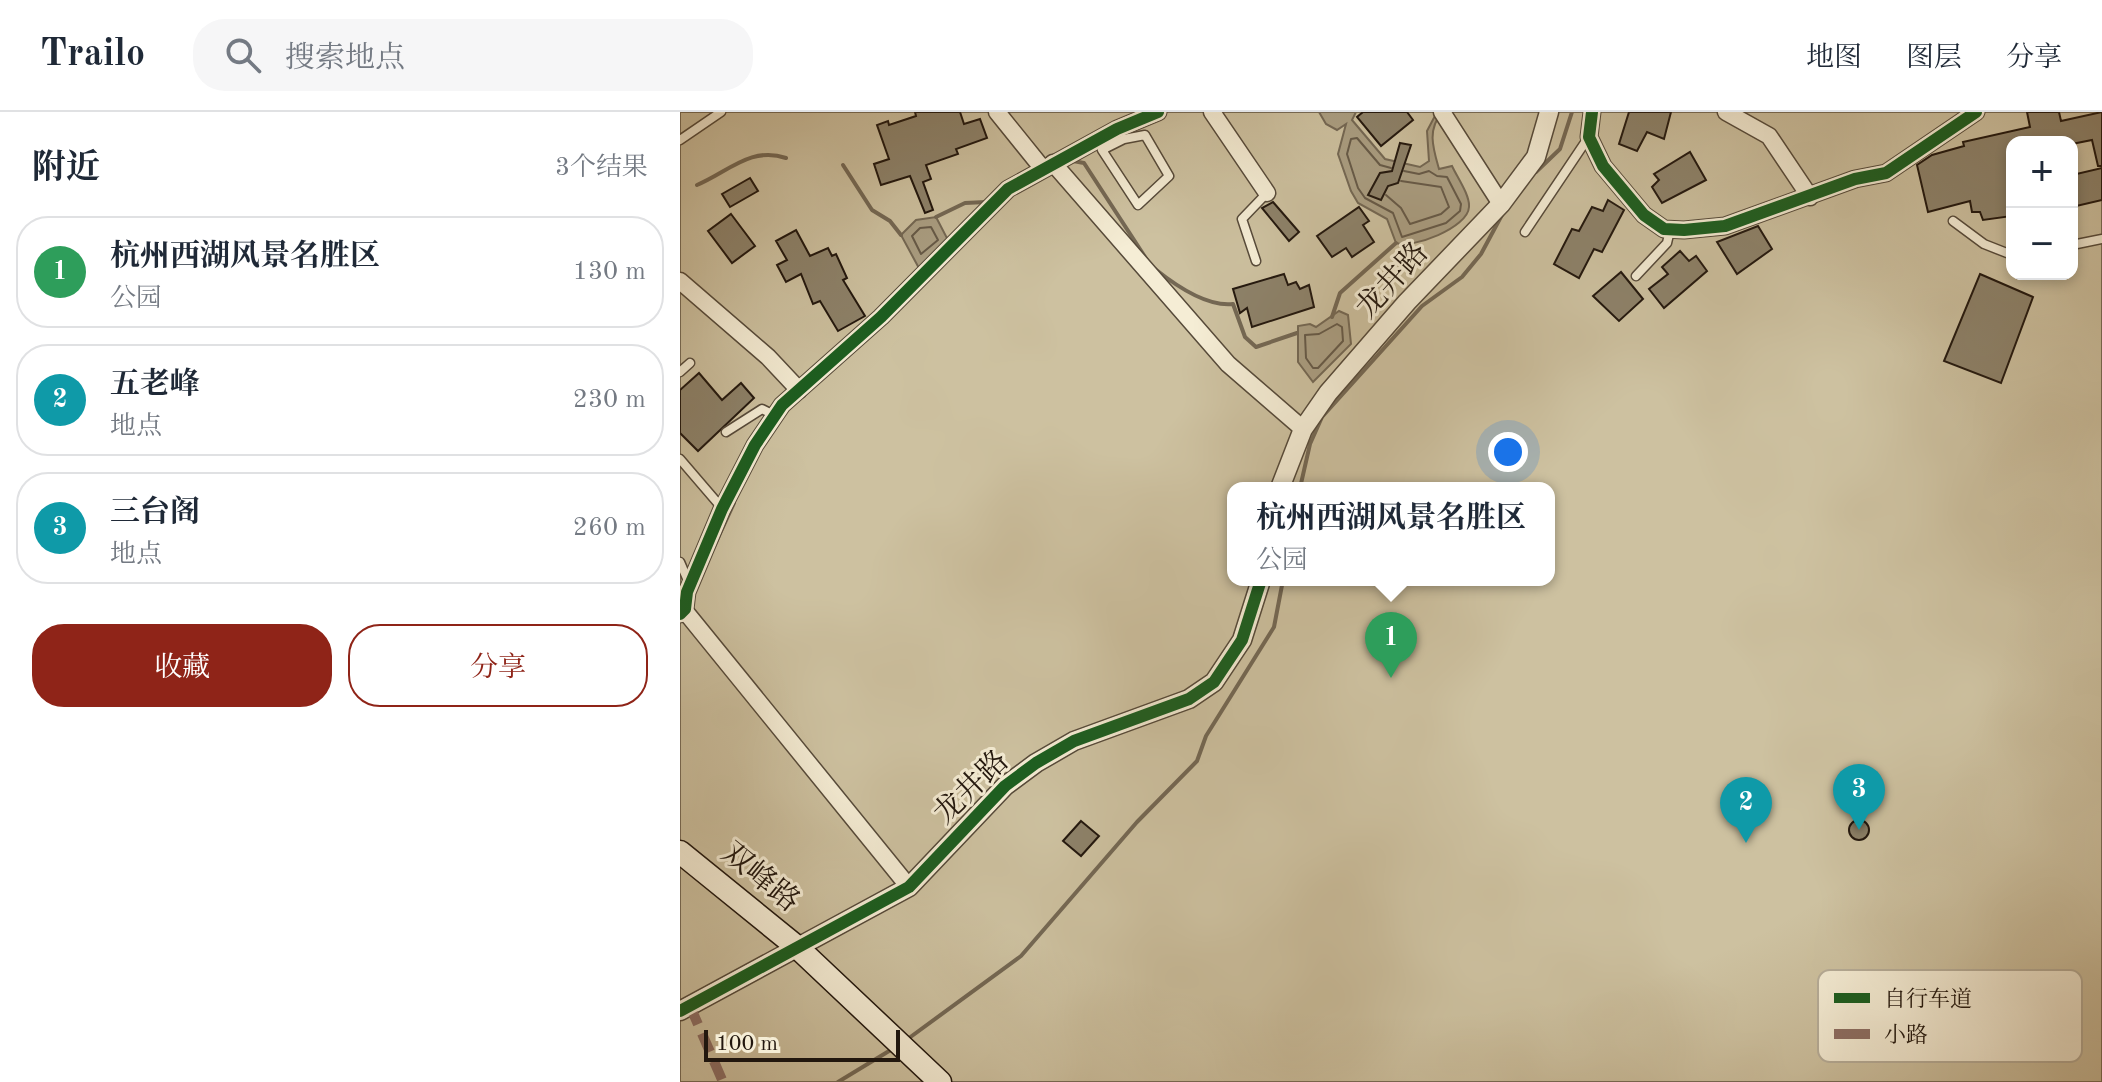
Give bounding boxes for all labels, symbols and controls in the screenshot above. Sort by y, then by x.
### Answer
search box [193,19,753,91]
icon: search [221,33,265,77]
text: Trailo [40,36,145,74]
text: 搜索地点 [285,44,405,74]
text: 地图 [1806,45,1862,73]
text: 图层 [1906,45,1962,73]
text: 分享 [2006,45,2062,73]
map controls [2006,136,2078,280]
button: + [2006,136,2078,208]
text: 附近 [32,152,100,186]
text: 3个结果 [555,155,648,181]
button: − [2006,208,2078,280]
street label: 龙井路 [1350,236,1434,324]
text: 杭州西湖风景名胜区 [110,242,380,272]
text: 1 [52,259,68,285]
text: 130 m [573,259,646,285]
text: 公园 [110,286,162,312]
text: 五老峰 [110,370,200,400]
text: 2 [52,387,68,413]
text: 230 m [573,387,646,413]
text: 地点 [110,414,162,440]
your location [1488,432,1528,472]
popup [1227,482,1555,586]
text: 三台阁 [110,498,200,528]
text: 杭州西湖风景名胜区 [1256,504,1526,534]
text: 3 [52,515,68,541]
text: 260 m [573,515,646,541]
text: 地点 [110,542,162,568]
text: 公园 [1256,548,1308,574]
pin: 1 [1365,612,1417,678]
button: 收藏 [32,624,332,707]
button: 分享 [348,624,648,707]
street label: 龙井路 [927,744,1015,830]
pin: 3 [1833,764,1885,830]
pin: 2 [1720,777,1772,843]
street label: 双峰路 [716,836,806,918]
legend [1818,970,2082,1062]
text: 自行车道 [1884,987,1972,1011]
text: 小路 [1884,1023,1928,1047]
scale bar [704,1026,900,1062]
text: 100 m [716,1033,778,1055]

